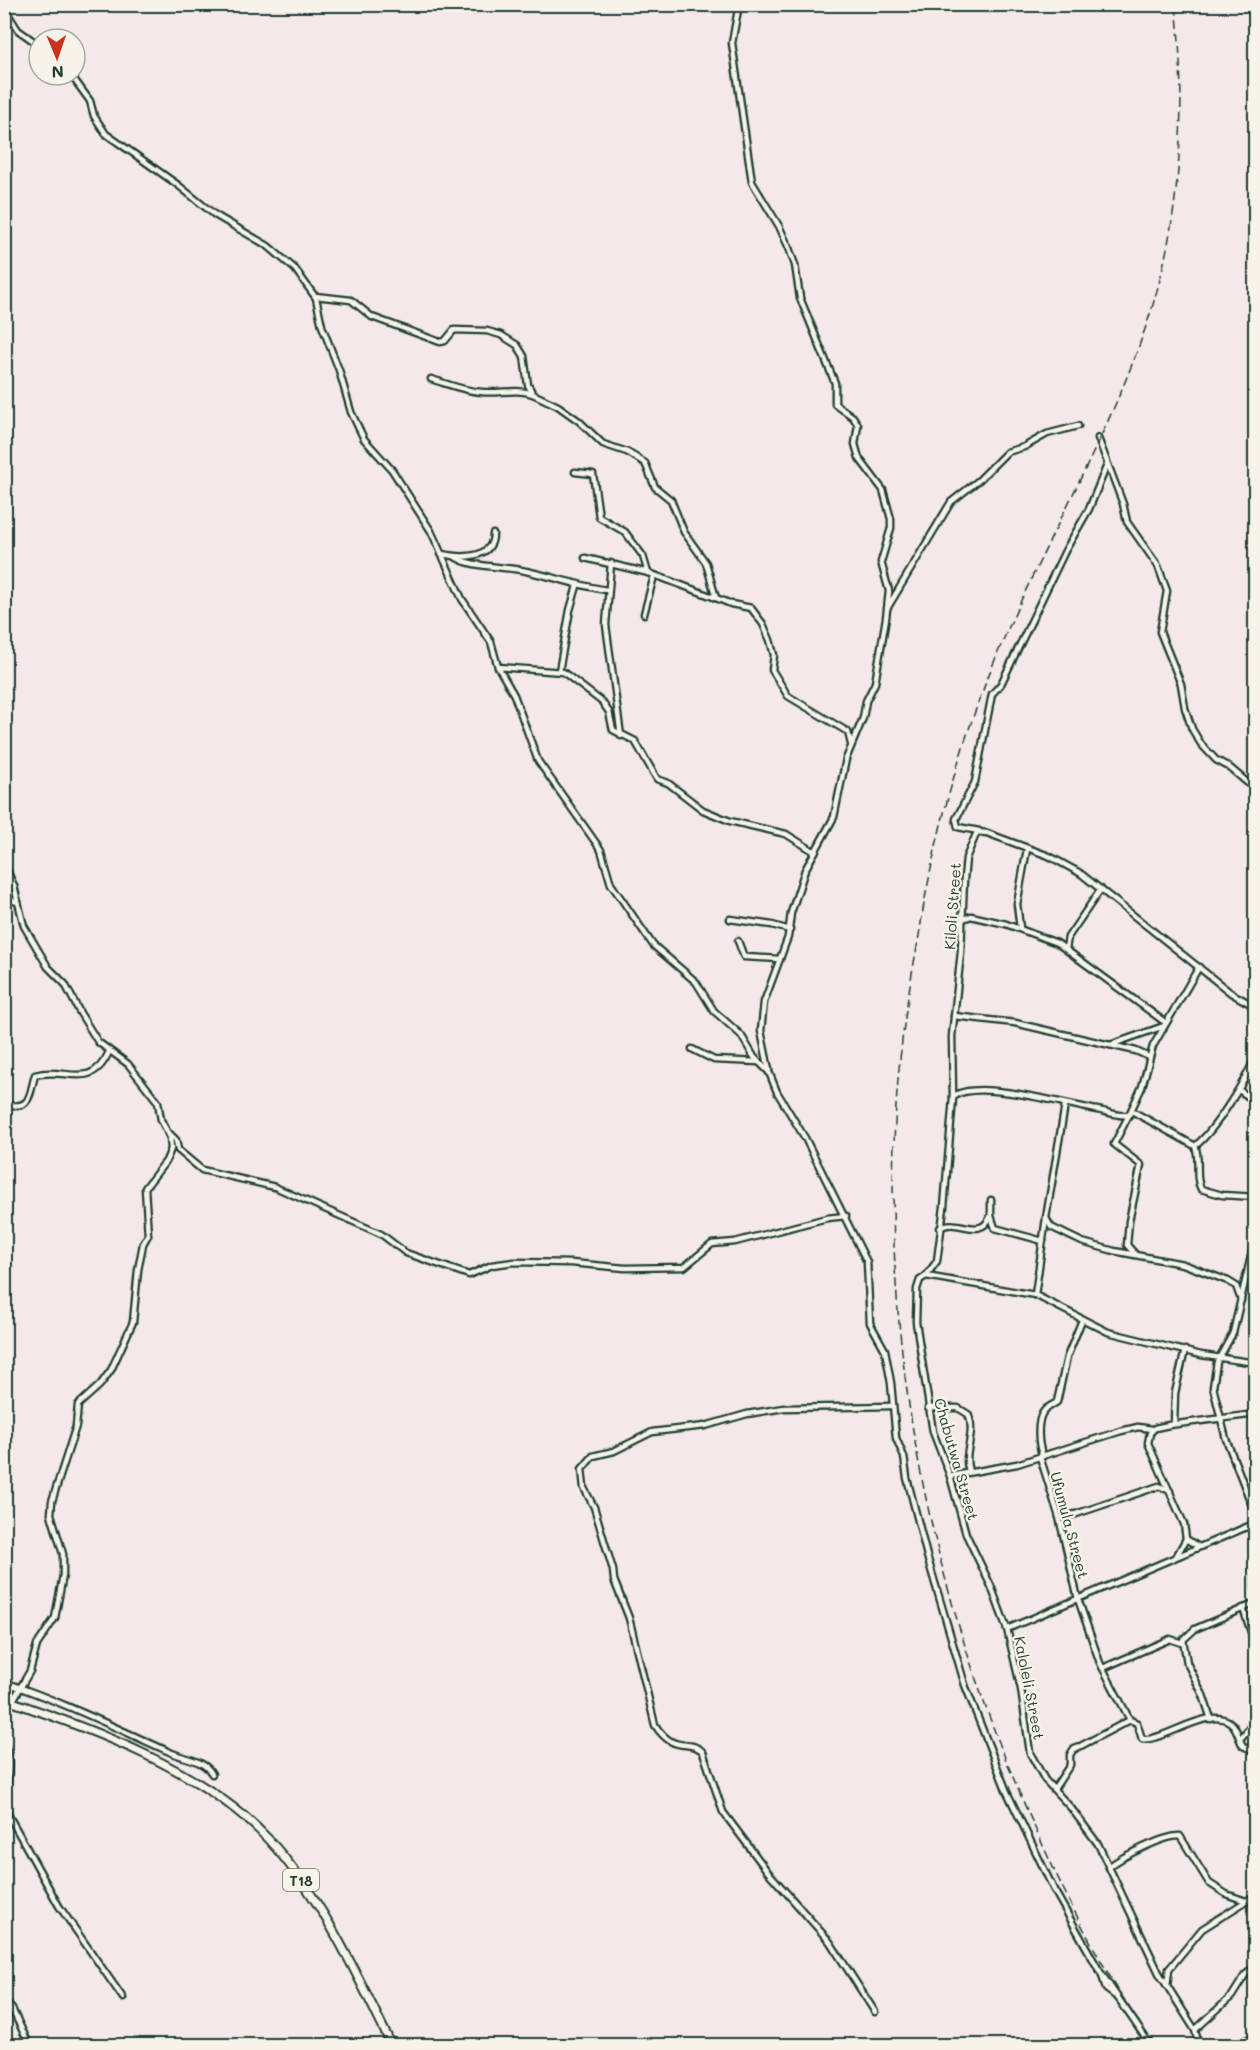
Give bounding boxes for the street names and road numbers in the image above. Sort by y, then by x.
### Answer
street label: Kiloli Street [939,862,965,950]
street label: Chabutwa Street [930,1395,984,1523]
street label: Ufumula Street [1046,1469,1094,1581]
street label: Kaloleli Street [1010,1635,1050,1741]
road number: T18 [283,1869,319,1891]

